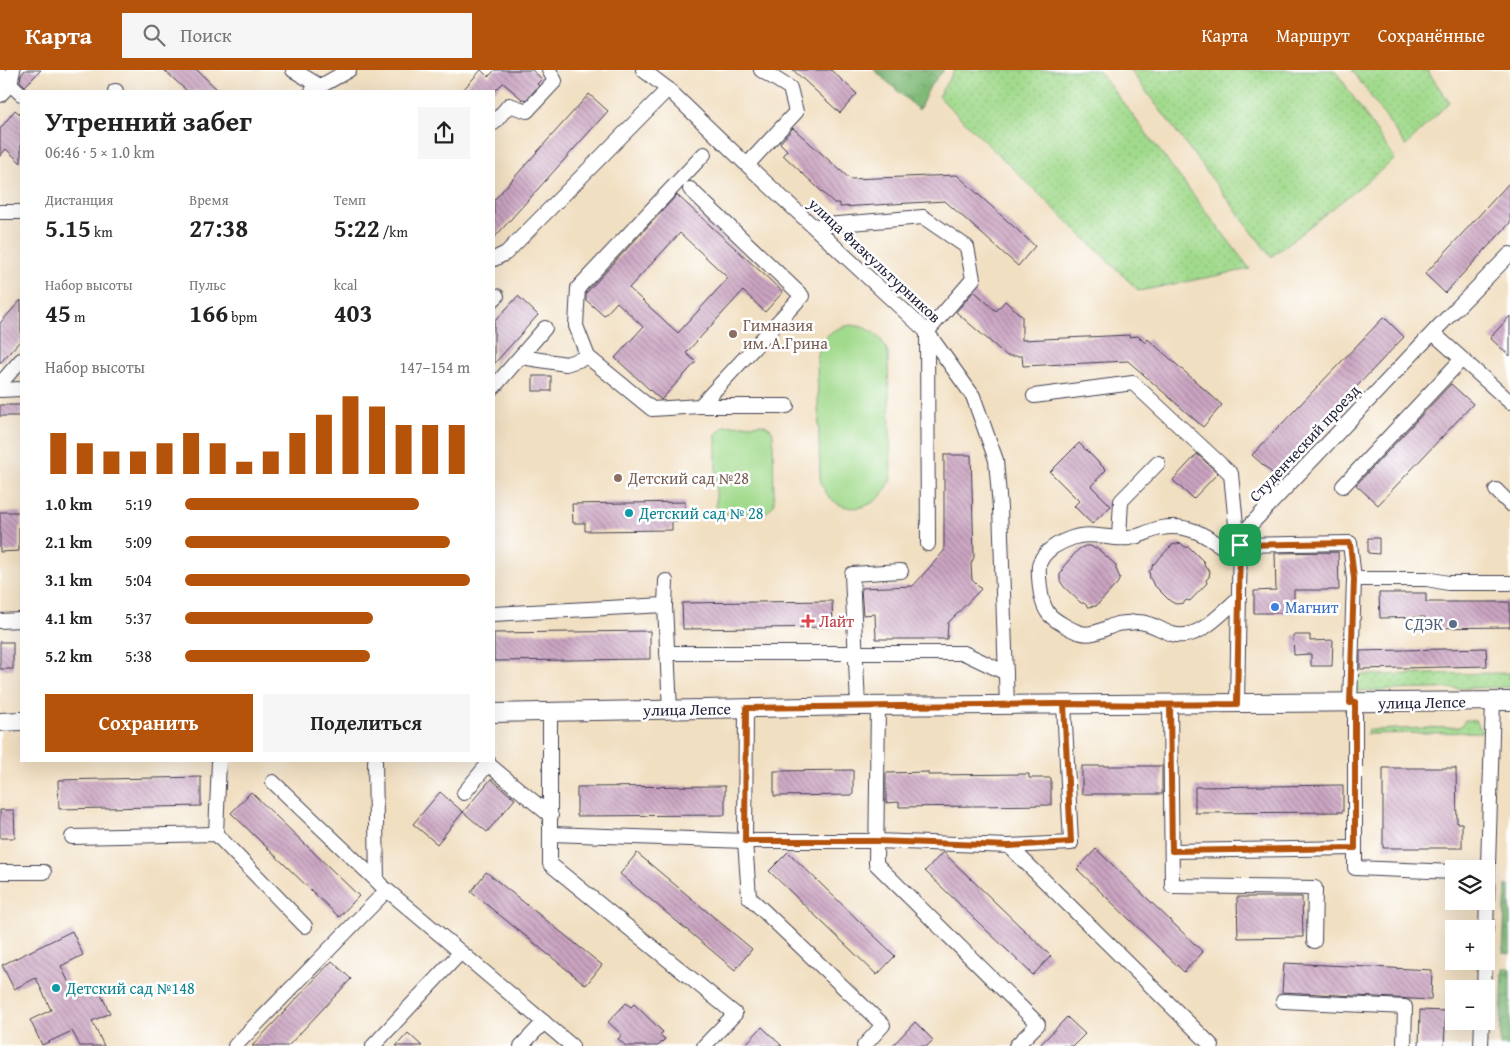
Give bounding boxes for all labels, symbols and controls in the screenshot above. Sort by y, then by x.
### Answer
search box [122,13,472,58]
text: Карта [25,18,92,53]
icon: search [140,21,168,49]
text: Поиск [180,21,232,49]
text: Карта [1202,22,1248,49]
text: Маршрут [1276,22,1350,49]
text: Сохранённые [1378,22,1485,49]
text: Утренний забег [45,100,252,141]
button: share [418,107,470,159]
text: 06:46 · 5 × 1.0 km [45,140,155,164]
text: Дистанция [45,190,113,210]
text: Время [189,190,228,210]
text: Темп [334,190,366,210]
street label: улица Физкультурников [802,191,947,328]
text: 5.15 [45,210,91,246]
text: 27:38 [189,210,248,246]
text: 5:22 [334,210,380,246]
text: km [91,222,113,242]
text: /km [380,222,408,242]
text: Набор высоты [45,275,132,295]
text: Пульс [189,275,226,295]
text: kcal [334,275,358,295]
text: 45 [45,295,71,331]
text: 166 [189,295,228,331]
text: 403 [334,295,373,331]
text: m [71,307,85,327]
text: bpm [228,307,258,327]
place label: Гимназия им. А.Грина [743,313,828,355]
marker: Гимназия им. А.Грина [727,328,739,340]
text: Набор высоты [45,355,145,379]
text: 147–154 m [400,355,470,379]
street label: Студенческий проезд [1243,379,1365,507]
place label: Детский сад №28 [627,466,749,490]
marker: Детский сад №28 [612,472,624,484]
text: 1.0 km [45,492,92,516]
text: 5:19 [125,492,152,516]
place label: Детский сад № 28 [638,501,764,525]
marker: Детский сад № 28 [623,507,635,519]
pin [1219,524,1261,566]
text: 2.1 km [45,530,92,554]
text: 5:09 [125,530,152,554]
icon: arrive [1226,531,1254,559]
text: 3.1 km [45,568,92,592]
text: 5:04 [125,568,152,592]
place label: Магнит [1285,595,1339,619]
marker: Магнит [1269,601,1281,613]
text: 4.1 km [45,606,92,630]
text: 5:37 [125,606,152,630]
place label: Лайт [819,609,854,633]
place label: СДЭК [1405,612,1443,636]
marker: Лайт [801,614,815,628]
marker: СДЭК [1447,618,1459,630]
text: 5.2 km [45,644,92,668]
text: 5:38 [125,644,152,668]
street label: улица Лепсе [1377,689,1466,715]
button: Сохранить [45,694,253,752]
button: Поделиться [263,694,470,752]
street label: улица Лепсе [642,696,731,722]
map controls [1445,860,1495,1030]
button: layers [1445,860,1495,910]
button: + [1445,920,1495,970]
place label: Детский сад №148 [65,976,195,1000]
button: − [1445,980,1495,1030]
marker: Детский сад №148 [50,982,62,994]

